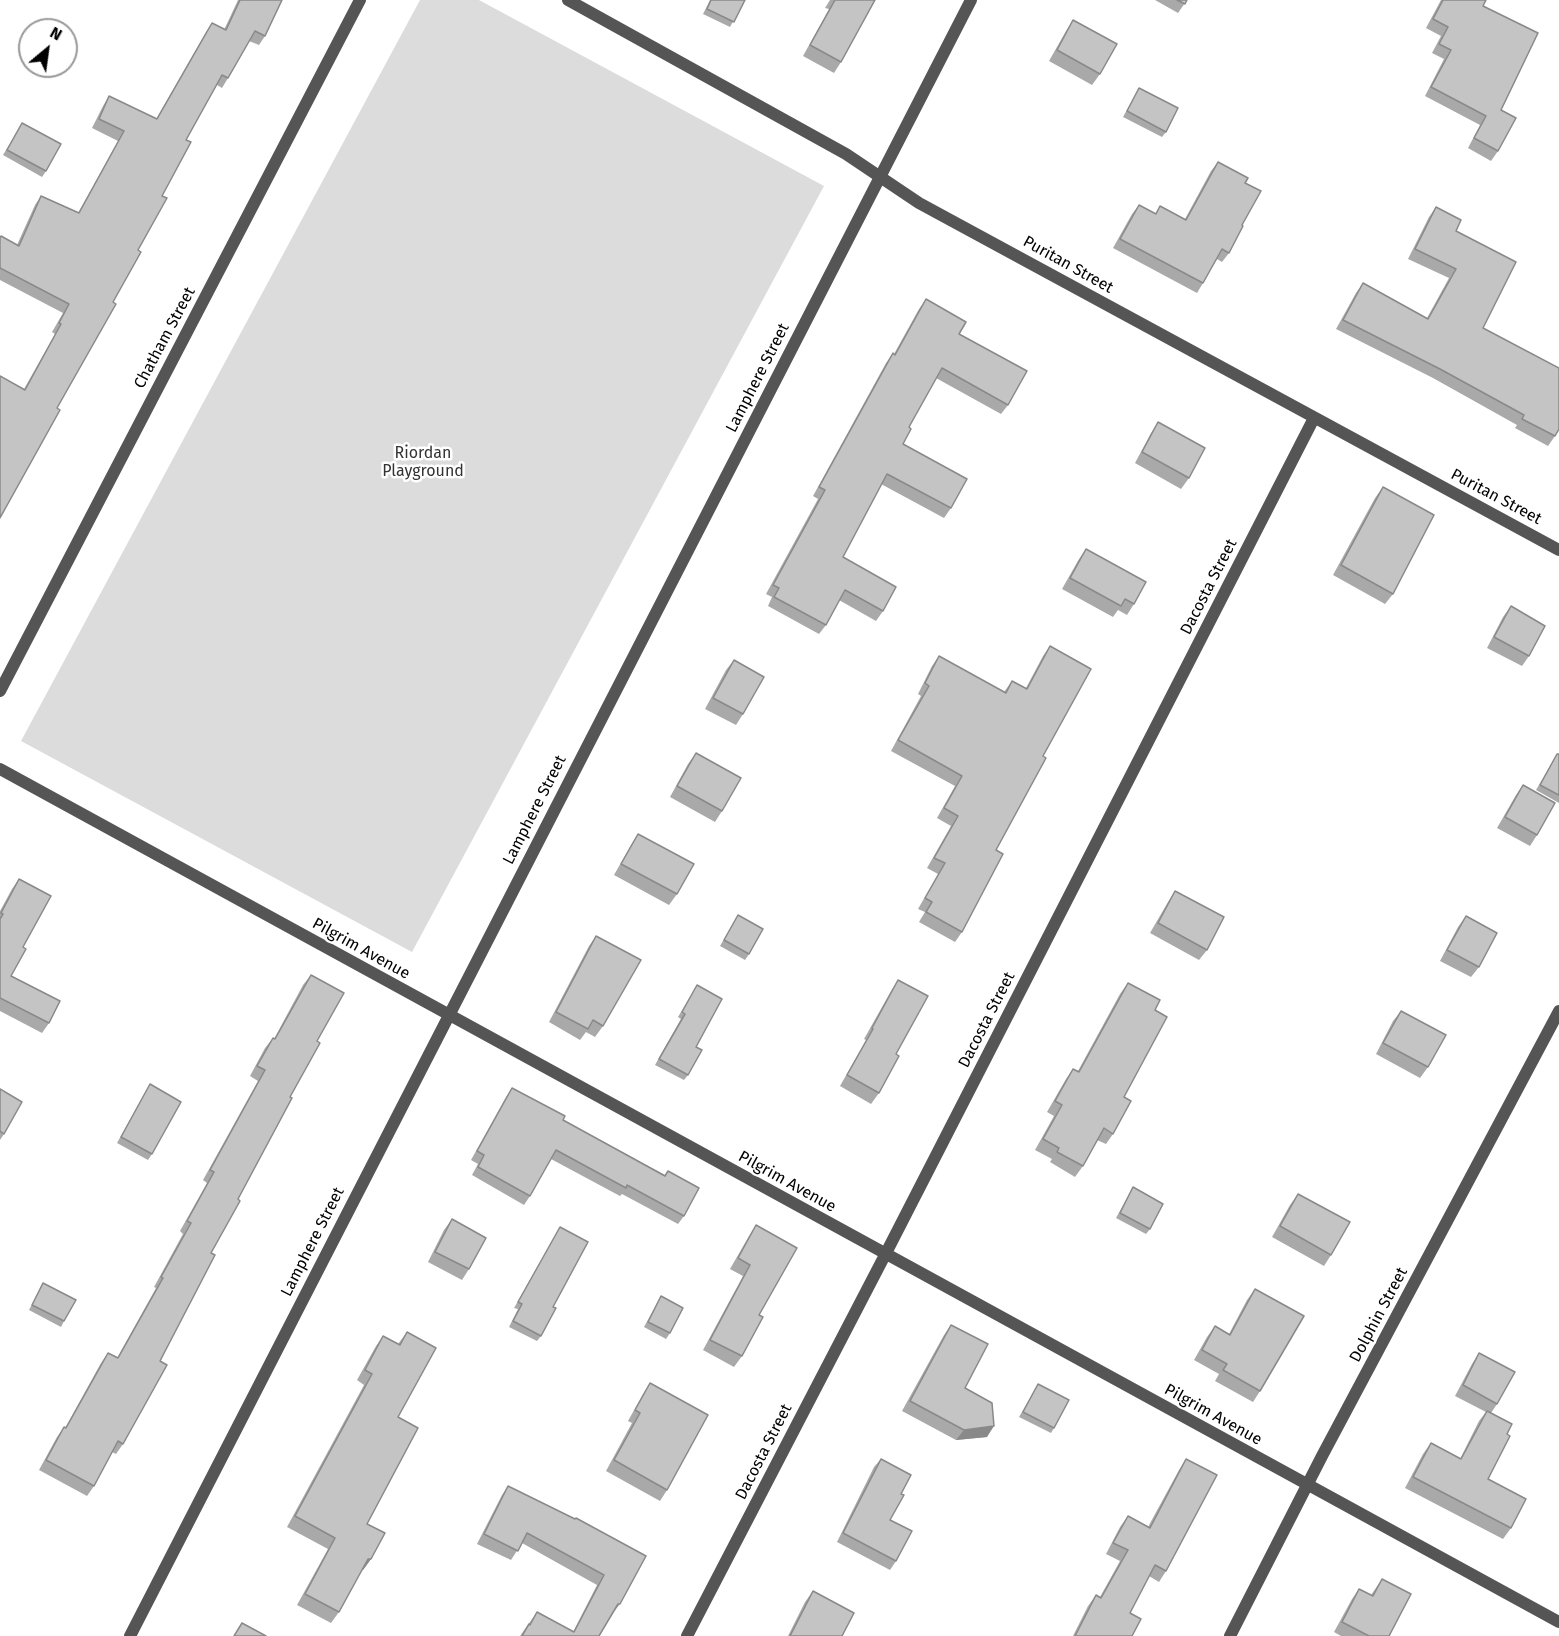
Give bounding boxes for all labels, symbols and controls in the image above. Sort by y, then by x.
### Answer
north arrow [18,18,78,78]
text: N [47,23,65,44]
street label: Puritan Street [1020,232,1116,298]
street label: Chatham Street [130,284,200,392]
street label: Lamphere Street [722,320,794,436]
park label: Riordan Playground [382,444,464,482]
street label: Puritan Street [1447,465,1545,529]
street label: Dacosta Street [1177,536,1241,638]
street label: Lamphere Street [499,752,571,868]
street label: Pilgrim Avenue [309,914,413,984]
street label: Dacosta Street [955,969,1019,1071]
street label: Pilgrim Avenue [735,1147,839,1217]
street label: Lamphere Street [277,1184,349,1300]
street label: Dolphin Street [1346,1264,1412,1366]
street label: Pilgrim Avenue [1161,1380,1265,1450]
street label: Dacosta Street [732,1401,796,1503]

